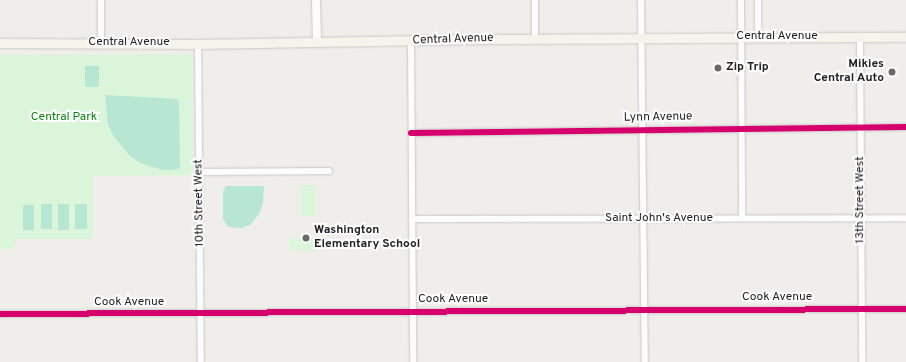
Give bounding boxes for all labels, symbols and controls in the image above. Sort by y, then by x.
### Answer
street label: Central Avenue [736,30,818,44]
street label: Central Avenue [412,31,494,49]
street label: Central Avenue [88,36,170,50]
place label: Mikies Central Auto [813,58,884,86]
place label: Zip Trip [726,61,769,75]
marker: Zip Trip [713,63,723,73]
marker: Mikies Central Auto [887,67,897,77]
street label: Lynn Avenue [623,110,693,126]
park label: Central Park [31,111,97,125]
street label: 13th Street West [854,156,868,244]
street label: 10th Street West [192,159,208,247]
street label: Saint John's Avenue [605,212,713,226]
place label: Washington Elementary School [314,224,420,252]
marker: Washington Elementary School [301,233,311,243]
street label: Cook Avenue [742,291,812,305]
street label: Cook Avenue [418,293,488,307]
street label: Cook Avenue [94,296,164,310]

